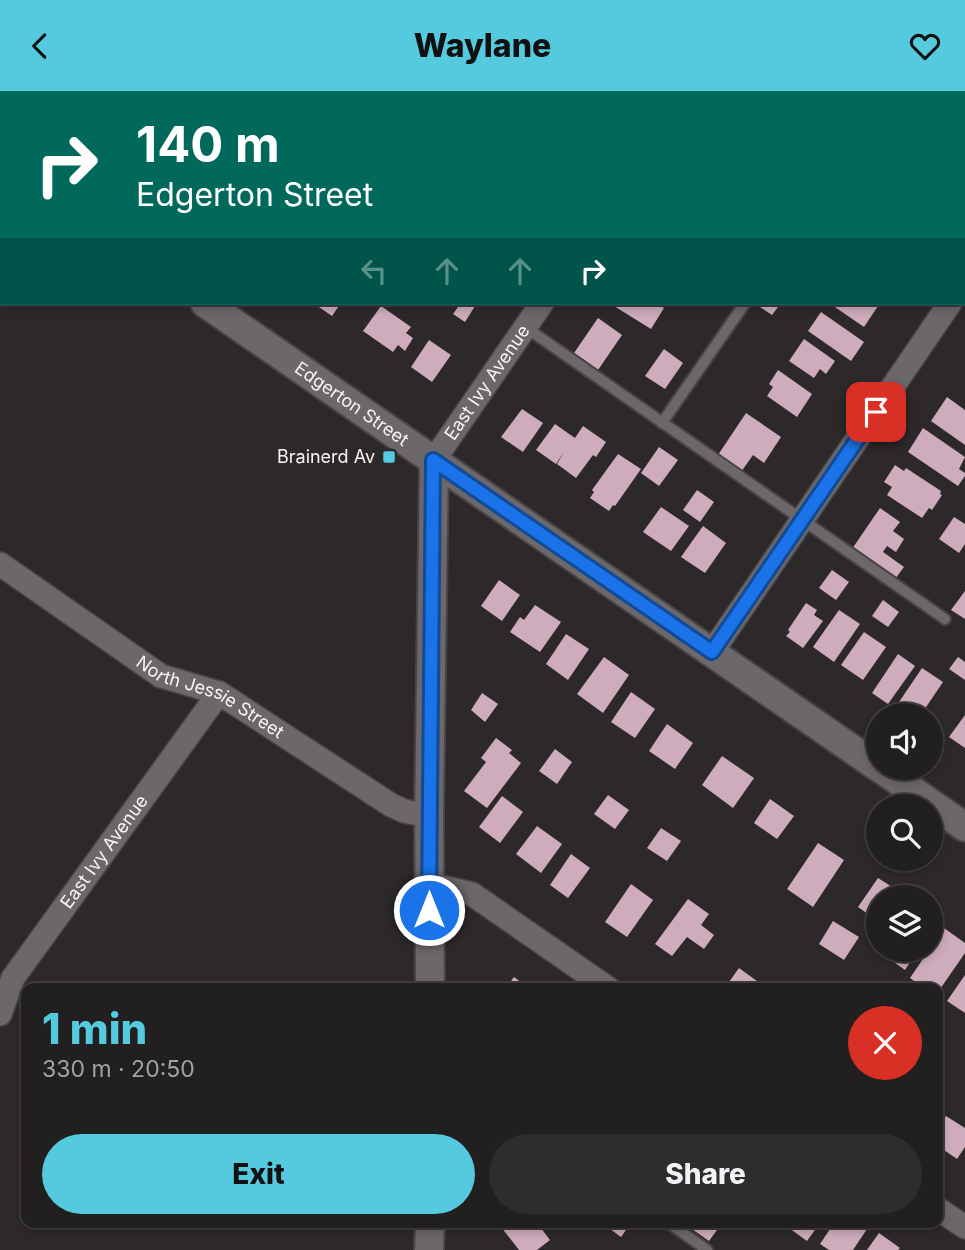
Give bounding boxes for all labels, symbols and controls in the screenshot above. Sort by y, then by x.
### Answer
text: Waylane [414,26,551,65]
icon: back [21,27,59,65]
icon: heart [906,27,944,65]
text: 140 m [136,115,280,174]
icon: right [21,119,112,210]
text: Edgerton Street [136,175,373,214]
icon: left [355,252,393,290]
icon: ahead [428,252,466,290]
icon: ahead [501,252,539,290]
icon: right [574,252,612,290]
street label: East Ivy Avenue [440,321,534,444]
street label: Edgerton Street [291,357,413,450]
pin [846,382,906,442]
icon: arrive [857,393,895,431]
place label: Brainerd Av [277,446,375,467]
marker: Brainerd Av [381,449,397,465]
street label: North Jessie Street [132,651,288,742]
map controls [866,703,943,962]
button: sound [866,703,943,780]
street label: East Ivy Avenue [56,791,152,912]
button: search [866,794,943,871]
position arrow [392,873,466,947]
button: layers [866,885,943,962]
text: 1 min [42,1003,147,1054]
button: close [848,1006,922,1080]
text: 330 m · 20:50 [42,1055,195,1083]
button: Exit [42,1134,475,1214]
button: Share [489,1134,922,1214]

